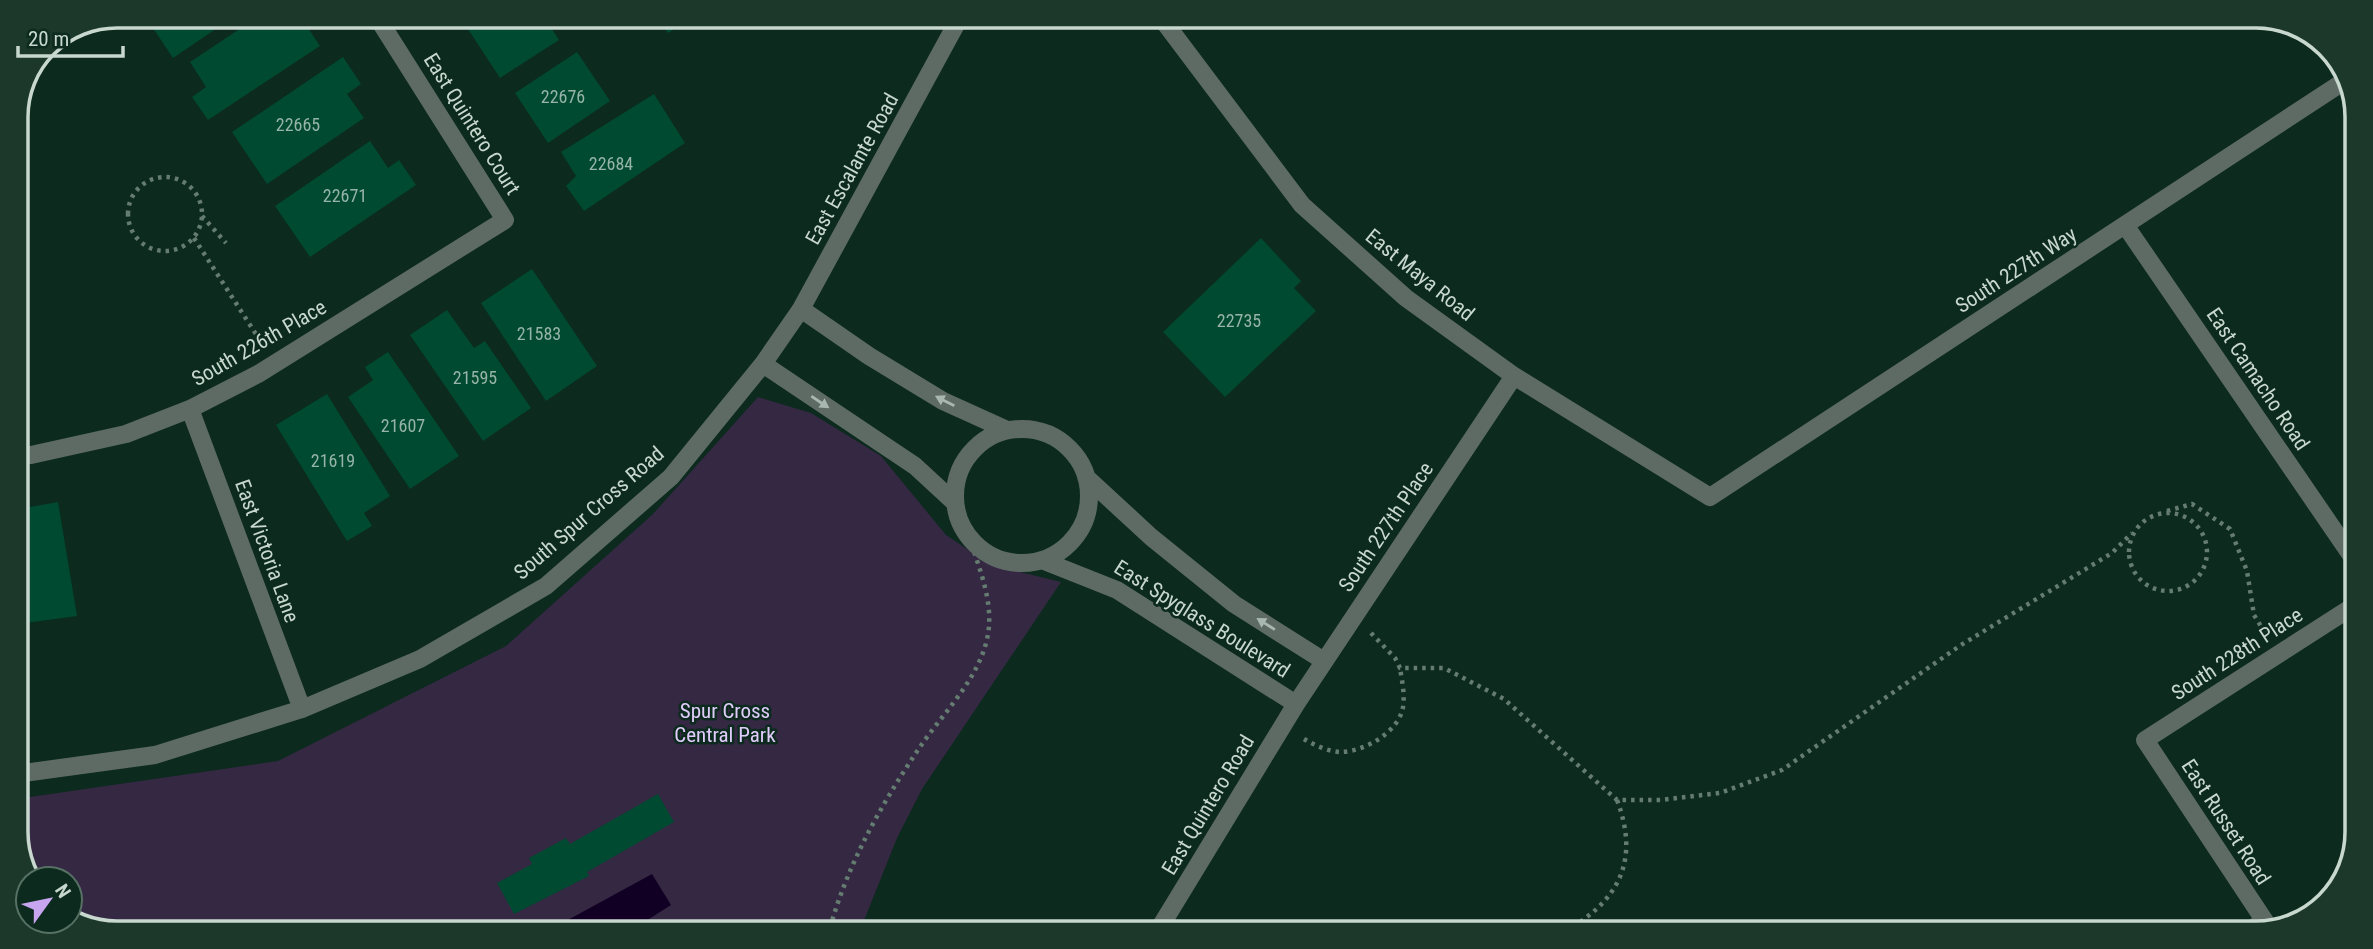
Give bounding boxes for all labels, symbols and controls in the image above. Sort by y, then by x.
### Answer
scale bar [18,14,122,58]
text: 20 m [28,27,69,51]
street label: East Quintero Court [419,49,525,199]
house number: 22676 [541,86,585,107]
street label: East Escalante Road [801,89,903,249]
house number: 22665 [276,114,320,135]
house number: 22684 [589,153,633,174]
house number: 22671 [323,185,367,206]
street label: South 227th Way [1951,222,2081,318]
street label: East Maya Road [1361,224,1479,326]
street label: South 226th Place [188,295,331,391]
street label: East Camacho Road [2202,303,2314,455]
house number: 22735 [1217,310,1261,331]
house number: 21583 [517,323,561,344]
house number: 21595 [453,367,497,388]
one-way arrow [811,395,829,409]
one-way arrow [935,396,955,408]
house number: 21607 [381,415,425,436]
street label: South Spur Cross Road [509,442,669,584]
house number: 21619 [311,450,355,471]
street label: South 227th Place [1334,458,1438,596]
street label: East Victoria Lane [230,476,304,626]
street label: East Spyglass Boulevard [1110,555,1294,683]
street label: South 228th Place [2167,603,2307,705]
one-way arrow [1257,618,1276,631]
park label: Spur Cross Central Park [674,699,776,747]
street label: East Quintero Road [1157,731,1259,879]
street label: East Russet Road [2177,755,2275,889]
north arrow [14,865,84,935]
text: N [50,880,76,902]

